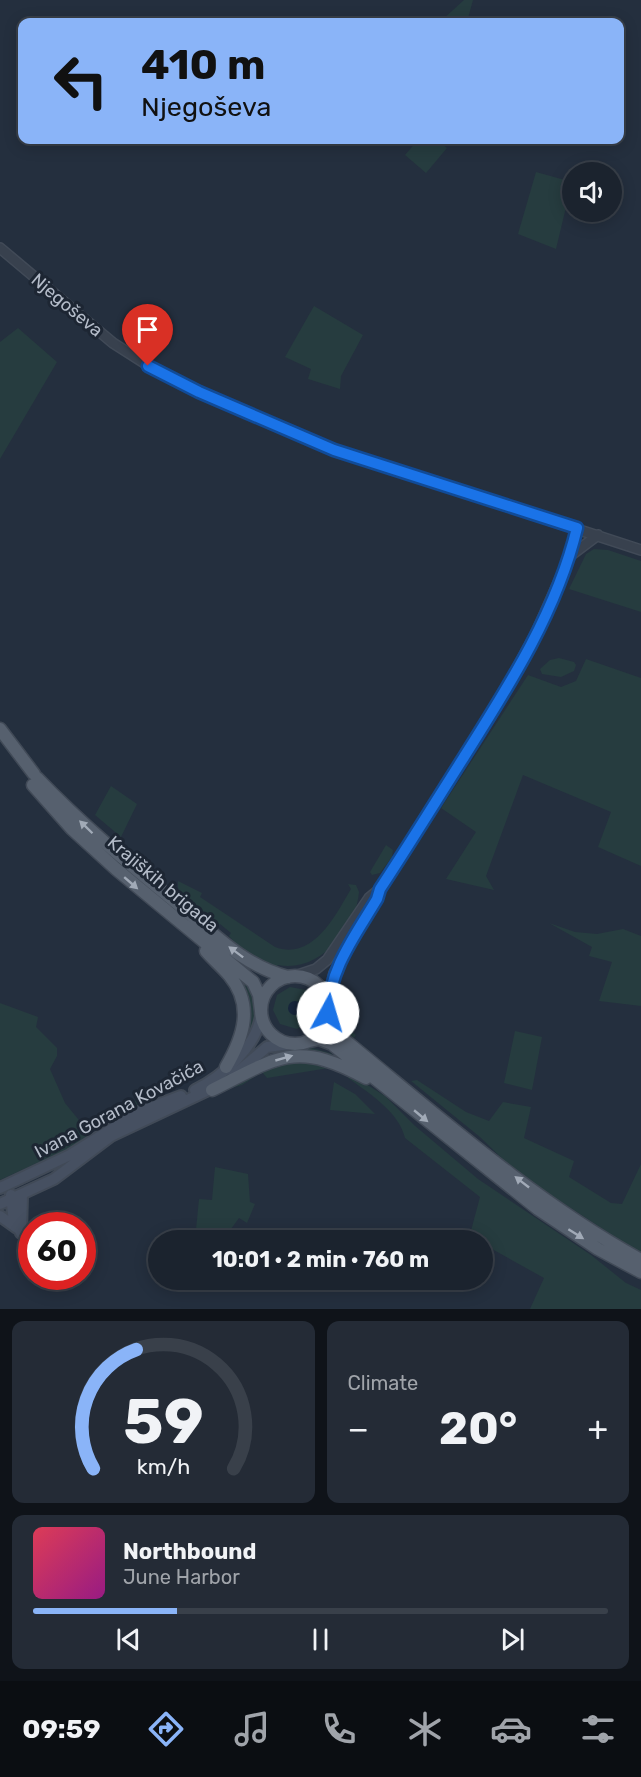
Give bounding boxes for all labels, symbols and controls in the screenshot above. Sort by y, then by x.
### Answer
text: 410 m [141,40,266,90]
icon: left [42,42,120,120]
text: Njegoševa [141,91,271,123]
map controls [562,162,622,222]
button: sound [562,162,622,222]
street label: Njegoševa [27,269,107,341]
pin [122,304,173,366]
icon: arrive [131,313,164,346]
one-way arrow [78,820,93,834]
street label: Krajiških brigada [103,831,223,937]
one-way arrow [123,876,138,889]
one-way arrow [228,946,243,958]
position arrow [296,981,360,1045]
one-way arrow [275,1053,293,1062]
street label: Ivana Gorana Kovačića [31,1055,207,1163]
one-way arrow [413,1109,428,1122]
one-way arrow [514,1176,529,1188]
speed limit sign: 60 [18,1212,96,1290]
one-way arrow [567,1229,584,1240]
text: 10:01 · 2 min · 760 m [212,1246,429,1273]
text: Climate [348,1371,418,1395]
text: 59 [123,1385,203,1459]
text: 20° [439,1402,517,1455]
text: − [348,1409,369,1448]
text: + [587,1409,608,1448]
text: km/h [136,1454,190,1479]
text: Northbound [123,1538,256,1565]
text: June Harbor [123,1565,240,1589]
icon: previous [112,1623,145,1656]
icon: pause [304,1623,337,1656]
icon: next [496,1623,529,1656]
icon: directions [145,1708,187,1750]
icon: music [231,1708,273,1750]
icon: phone [318,1708,360,1750]
icon: climate [404,1708,446,1750]
icon: car [490,1708,532,1750]
icon: filters [577,1708,619,1750]
text: 09:59 [22,1713,101,1745]

